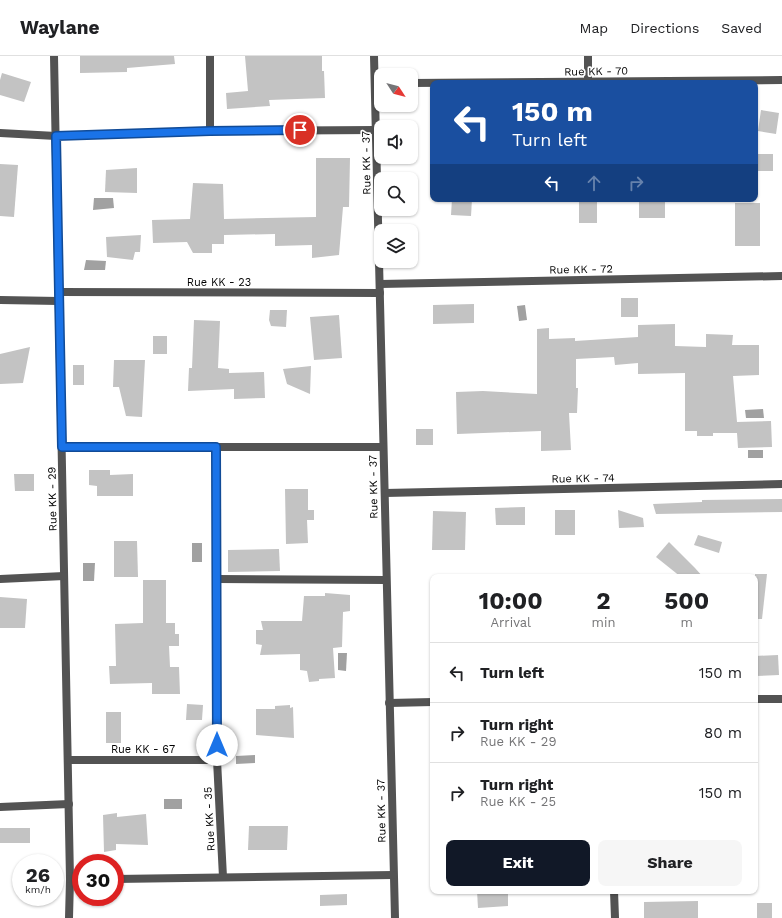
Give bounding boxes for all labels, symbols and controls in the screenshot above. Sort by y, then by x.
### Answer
text: Waylane [20,16,99,39]
text: Map [580,20,608,36]
text: Directions [630,20,699,36]
text: Saved [721,20,762,36]
street label: Rue KK - 70 [564,64,628,79]
north arrow [374,68,418,112]
map controls [374,68,418,268]
text: 150 m [512,95,593,128]
icon: left [446,96,498,148]
pin [283,113,317,147]
icon: arrive [289,119,311,141]
button: sound [374,120,418,164]
text: Turn left [512,129,587,150]
street label: Rue KK - 37 [359,131,374,195]
button: search [374,172,418,216]
icon: left [541,172,563,194]
icon: ahead [583,172,605,194]
icon: right [625,172,647,194]
button: layers [374,224,418,268]
street label: Rue KK - 72 [549,262,613,277]
street label: Rue KK - 23 [187,276,251,289]
street label: Rue KK - 37 [366,455,381,519]
street label: Rue KK - 29 [45,466,60,531]
street label: Rue KK - 74 [551,471,615,486]
text: 10:00 [479,587,543,615]
text: 2 [596,587,611,615]
text: 500 [664,587,709,615]
text: Arrival [490,615,531,630]
text: min [592,615,615,630]
text: m [681,615,693,630]
icon: left [446,662,468,684]
text: Turn left [480,664,544,682]
text: 150 m [699,664,742,682]
text: Turn right [480,716,553,734]
icon: right [446,722,468,744]
position arrow [196,724,238,766]
text: 80 m [704,724,742,742]
text: Rue KK - 29 [480,734,556,749]
street label: Rue KK - 67 [111,743,175,756]
text: Turn right [480,776,553,794]
street label: Rue KK - 37 [374,779,389,843]
icon: right [446,782,468,804]
text: 150 m [699,784,742,802]
street label: Rue KK - 35 [201,787,218,851]
text: Rue KK - 25 [480,794,556,809]
button: Exit [446,840,590,886]
button: Share [598,840,742,886]
speed limit sign: 30 [72,854,124,906]
text: 26 [26,863,50,887]
text: km/h [25,884,51,895]

